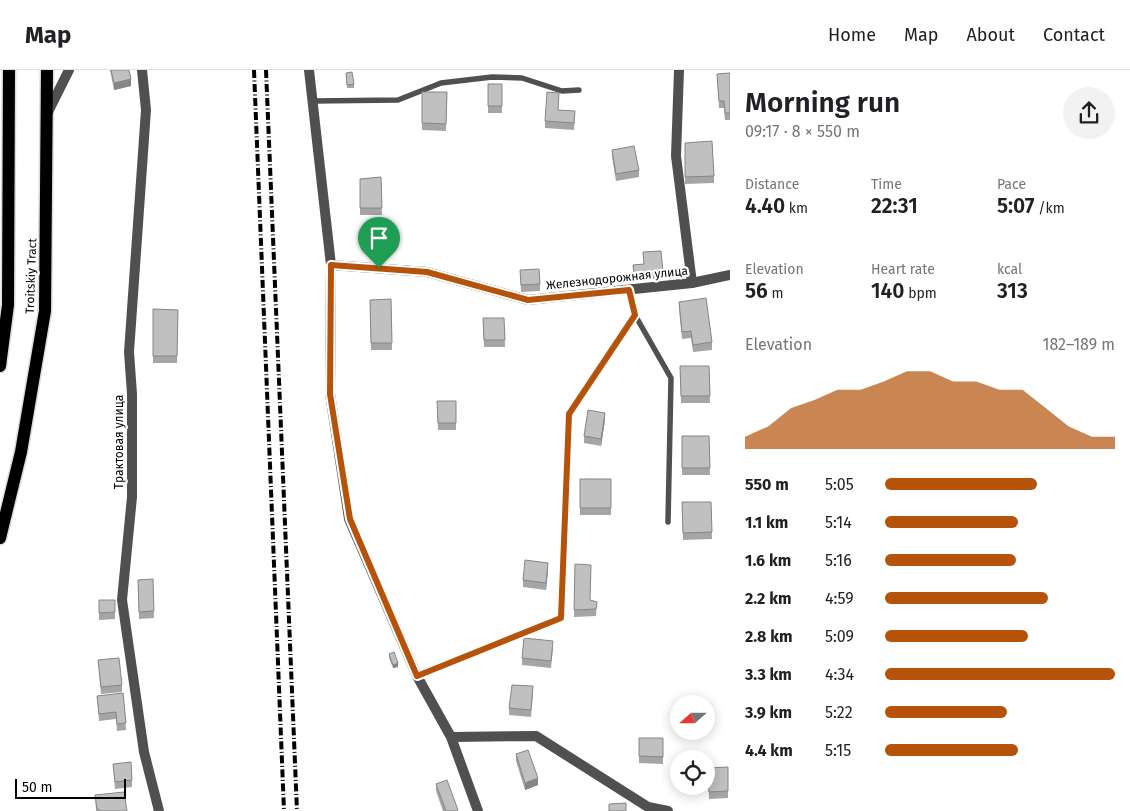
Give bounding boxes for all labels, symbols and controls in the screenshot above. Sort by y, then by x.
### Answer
text: Map [25,21,71,49]
text: Home [828,24,876,46]
text: Map [904,24,938,46]
text: About [966,24,1015,46]
text: Contact [1043,24,1105,46]
text: Morning run [745,86,900,119]
button: share [1063,87,1115,139]
text: 09:17 · 8 × 550 m [745,122,860,141]
text: Distance [745,176,799,193]
text: Time [871,176,902,193]
text: Pace [997,176,1026,193]
text: 4.40 [745,193,785,219]
text: 22:31 [871,193,918,219]
text: 5:07 [997,193,1035,219]
text: km [785,200,808,217]
text: /km [1035,200,1065,217]
pin [358,217,400,268]
icon: arrive [365,224,393,252]
street label: Troitskiy Tract [23,237,39,314]
text: Elevation [745,261,804,278]
text: Heart rate [871,261,935,278]
text: kcal [997,261,1022,278]
street label: Железнодорожная улица [545,264,689,292]
text: 56 [745,278,768,304]
text: 140 [871,278,904,304]
text: 313 [997,278,1028,304]
text: m [768,285,783,302]
text: bpm [904,285,937,302]
text: Elevation [745,335,812,354]
text: 182–189 m [1042,335,1115,354]
street label: Трактовая улица [112,395,126,489]
text: 550 m [745,475,789,494]
text: 5:05 [825,475,854,494]
text: 1.1 km [745,513,788,532]
text: 5:14 [825,513,852,532]
text: 1.6 km [745,551,791,570]
text: 5:16 [825,551,852,570]
text: 2.2 km [745,589,792,608]
text: 4:59 [825,589,854,608]
text: 2.8 km [745,627,793,646]
text: 5:09 [825,627,854,646]
text: 3.3 km [745,665,792,684]
text: 4:34 [825,665,854,684]
north arrow [670,695,715,740]
map controls [670,695,715,795]
text: 3.9 km [745,703,792,722]
text: 5:22 [825,703,853,722]
text: 4.4 km [745,741,793,760]
text: 5:15 [825,741,851,760]
button: locate [670,750,715,795]
scale bar [15,776,126,799]
text: 50 m [22,779,53,796]

